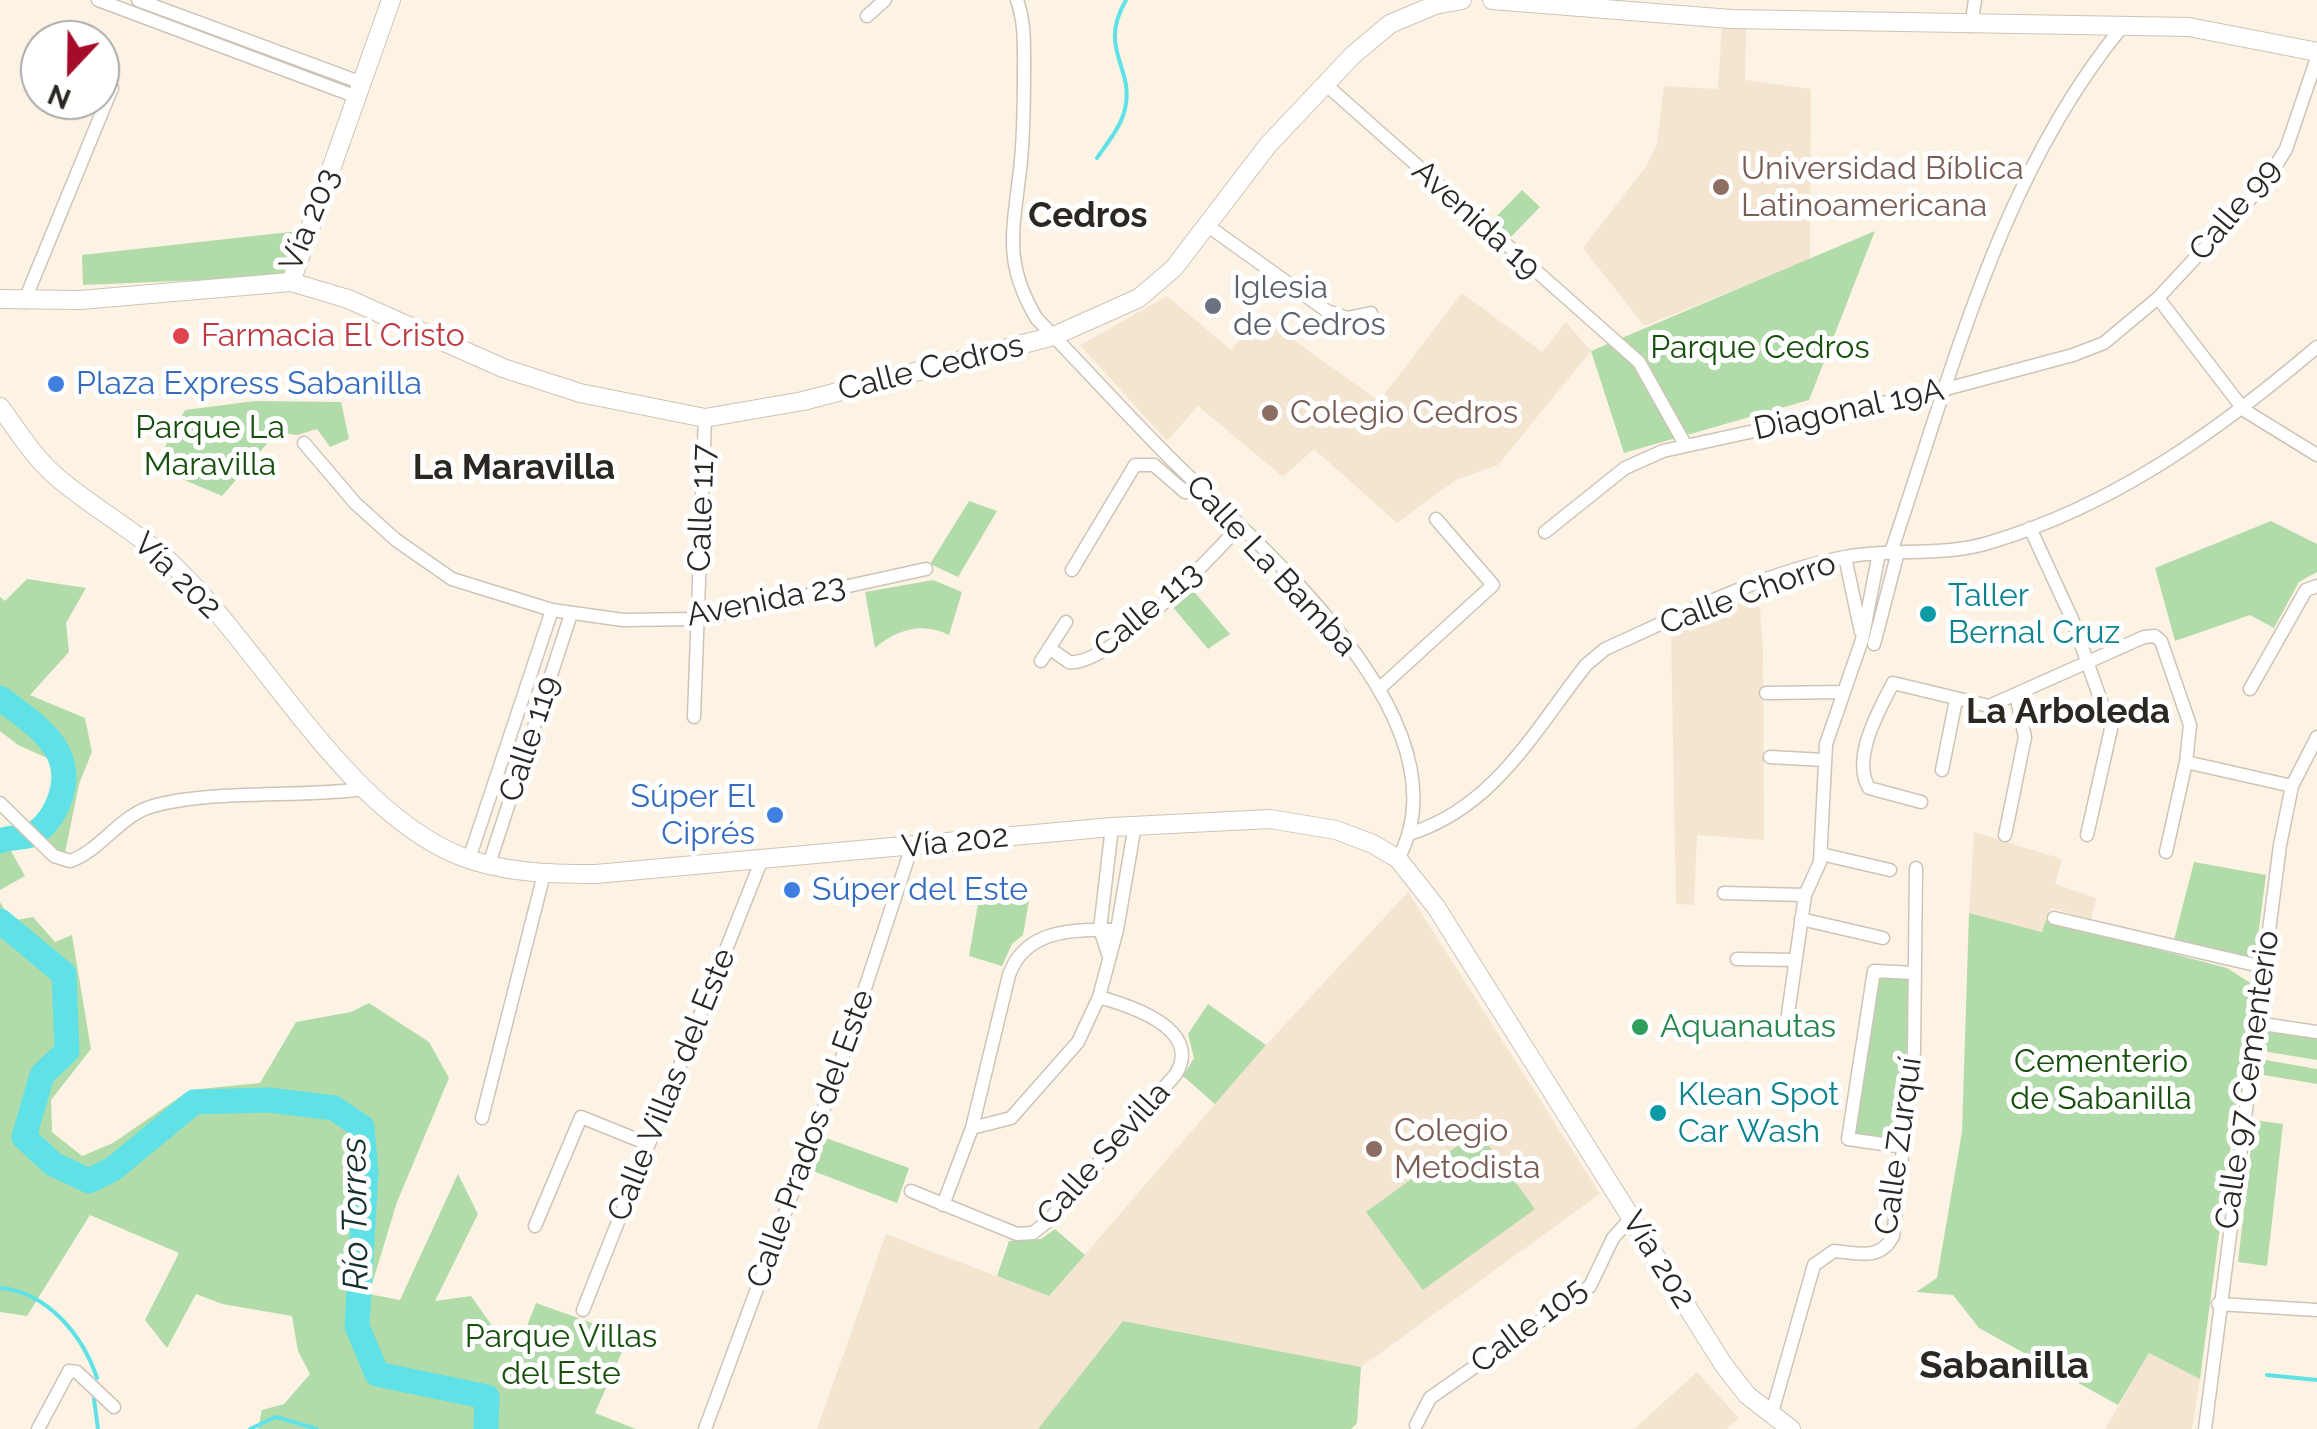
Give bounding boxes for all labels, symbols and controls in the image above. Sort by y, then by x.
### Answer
north arrow [20,20,120,120]
text: N [43,77,75,116]
place label: Universidad Bíblica Latinoamericana [1741,150,2024,225]
street label: Calle 99 [2181,151,2289,269]
street label: Avenida 19 [1404,152,1548,288]
street label: Vía 203 [272,163,348,277]
marker: Universidad Bíblica Latinoamericana [1710,176,1732,198]
district label: Cedros [1028,195,1148,237]
place label: Iglesia de Cedros [1233,269,1386,344]
marker: Iglesia de Cedros [1202,295,1224,317]
place label: Farmacia El Cristo [201,317,465,355]
marker: Farmacia El Cristo [170,325,192,347]
street label: Calle Cedros [834,326,1028,410]
park label: Parque Cedros [1650,329,1870,367]
place label: Plaza Express Sabanilla [76,365,422,403]
street label: Diagonal 19A [1751,371,1947,449]
marker: Plaza Express Sabanilla [45,373,67,395]
place label: Colegio Cedros [1290,394,1518,432]
marker: Colegio Cedros [1259,402,1281,424]
park label: Parque La Maravilla [135,409,285,484]
street label: Calle 117 [681,443,723,573]
district label: La Maravilla [413,447,615,489]
street label: Calle La Bamba [1177,468,1365,664]
street label: Vía 202 [125,525,229,627]
street label: Calle Chorro [1655,544,1841,644]
street label: Calle 113 [1087,554,1209,666]
street label: Avenida 23 [683,567,849,635]
place label: Taller Bernal Cruz [1948,577,2120,652]
marker: Taller Bernal Cruz [1917,603,1939,625]
street label: Calle 119 [492,671,568,807]
district label: La Arboleda [1966,691,2170,733]
place label: Súper El Ciprés [630,778,755,853]
marker: Súper El Ciprés [764,804,786,826]
street label: Vía 202 [900,817,1010,867]
place label: Súper del Este [812,871,1028,909]
marker: Súper del Este [781,879,803,901]
street label: Calle 97 Cementerio [2208,928,2288,1232]
street label: Calle Villas del Este [600,943,744,1227]
street label: Calle Prados del Este [739,985,883,1293]
place label: Aquanautas [1660,1008,1836,1046]
marker: Aquanautas [1629,1016,1651,1038]
park label: Cementerio de Sabanilla [2010,1043,2192,1118]
street label: Calle Zurquí [1868,1055,1930,1237]
street label: Calle Sevilla [1029,1074,1179,1234]
place label: Klean Spot Car Wash [1678,1076,1839,1151]
marker: Klean Spot Car Wash [1647,1102,1669,1124]
place label: Colegio Metodista [1394,1112,1540,1187]
water label: Río Torres [334,1137,378,1291]
marker: Colegio Metodista [1363,1138,1385,1160]
street label: Vía 202 [1613,1204,1703,1316]
street label: Calle 105 [1464,1270,1594,1382]
park label: Parque Villas del Este [465,1318,657,1393]
district label: Sabanilla [1919,1344,2089,1390]

